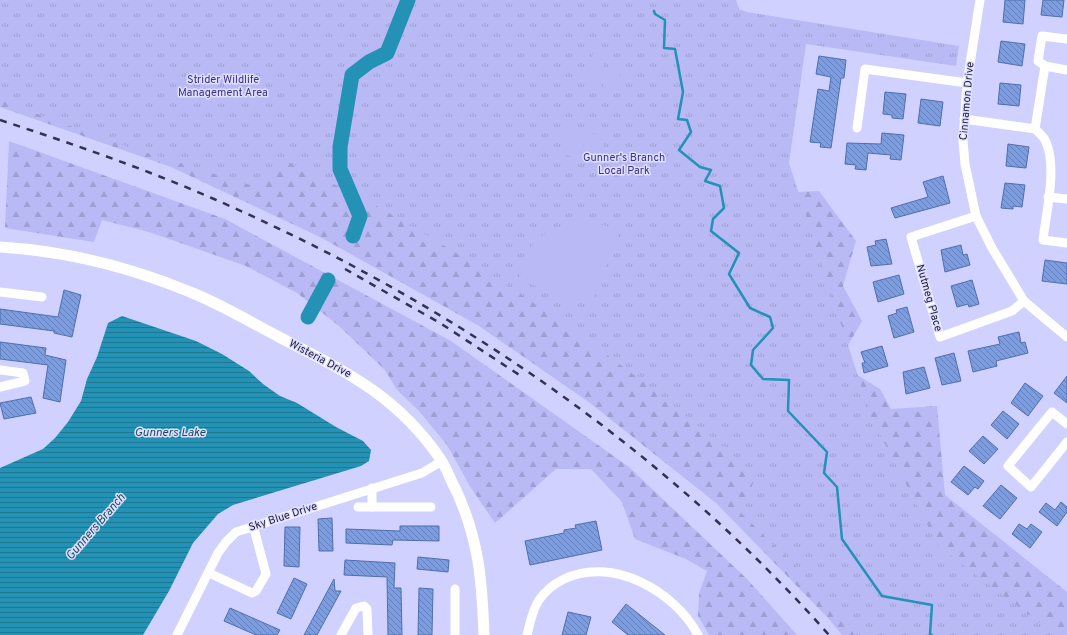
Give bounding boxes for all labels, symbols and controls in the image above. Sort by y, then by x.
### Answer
street label: Cinnamon Drive [957,61,977,141]
park label: Strider Wildlife Management Area [178,73,268,100]
park label: Gunner's Branch Local Park [583,151,665,178]
street label: Nutmeg Place [913,263,945,333]
street label: Wisteria Drive [286,337,354,381]
water label: Gunners Lake [135,425,206,441]
water label: Gunners Branch [63,490,130,564]
street label: Sky Blue Drive [247,499,319,535]

